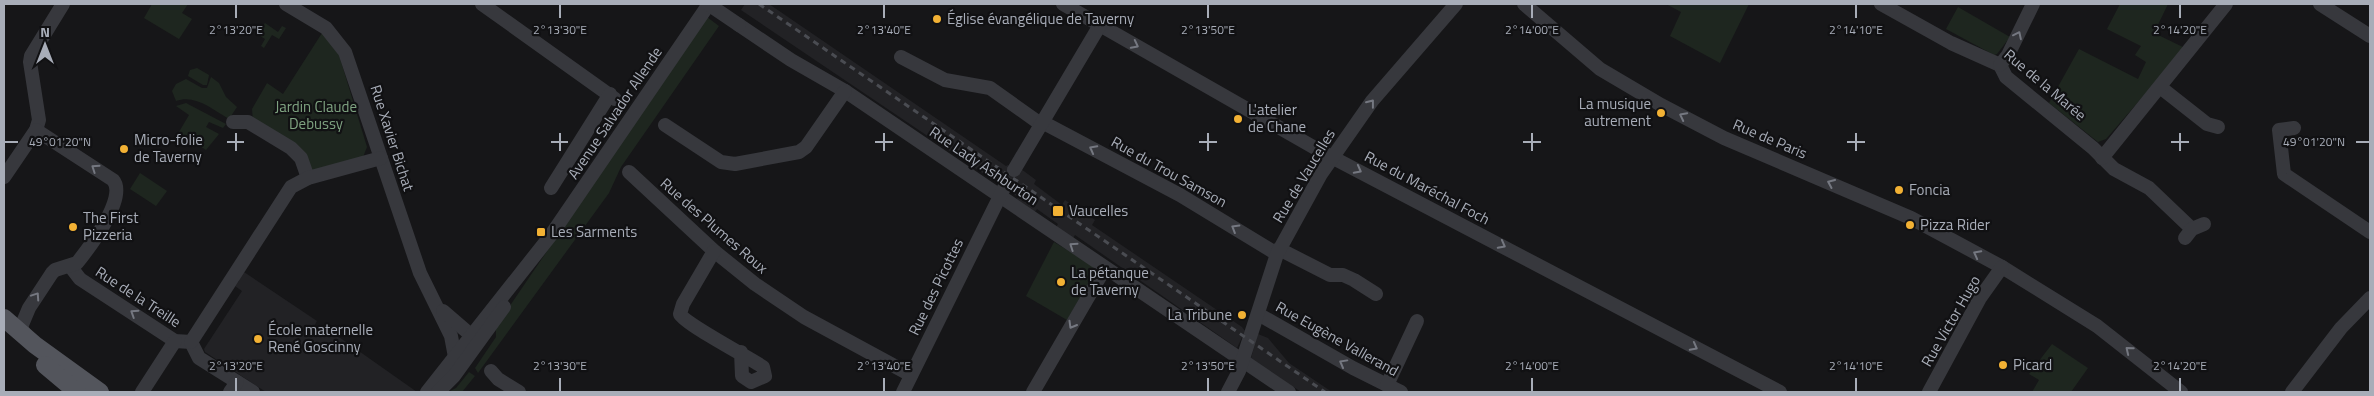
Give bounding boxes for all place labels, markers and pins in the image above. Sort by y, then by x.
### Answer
place label: Église évangélique de Taverny [947,7,1134,30]
marker: Église évangélique de Taverny [931,13,943,25]
place label: La musique autrement [1579,92,1652,132]
place label: L'atelier de Chane [1248,98,1306,138]
marker: La musique autrement [1655,107,1667,119]
marker: L'atelier de Chane [1232,113,1244,125]
place label: Micro-folie de Taverny [134,128,203,168]
marker: Micro-folie de Taverny [118,143,130,155]
place label: Foncia [1909,178,1950,201]
marker: Foncia [1893,184,1905,196]
place label: Vaucelles [1069,199,1128,222]
marker: Vaucelles [1051,204,1065,218]
place label: The First Pizzeria [83,206,139,246]
place label: Pizza Rider [1920,213,1990,236]
marker: Pizza Rider [1904,219,1916,231]
place label: Les Sarments [551,220,637,243]
marker: The First Pizzeria [67,221,79,233]
marker: Les Sarments [535,226,547,238]
place label: La pétanque de Taverny [1071,261,1149,301]
marker: La pétanque de Taverny [1055,276,1067,288]
place label: La Tribune [1167,303,1232,326]
marker: La Tribune [1236,309,1248,321]
place label: École maternelle René Goscinny [268,318,373,358]
marker: École maternelle René Goscinny [252,333,264,345]
place label: Picard [2013,353,2052,376]
marker: Picard [1997,359,2009,371]

